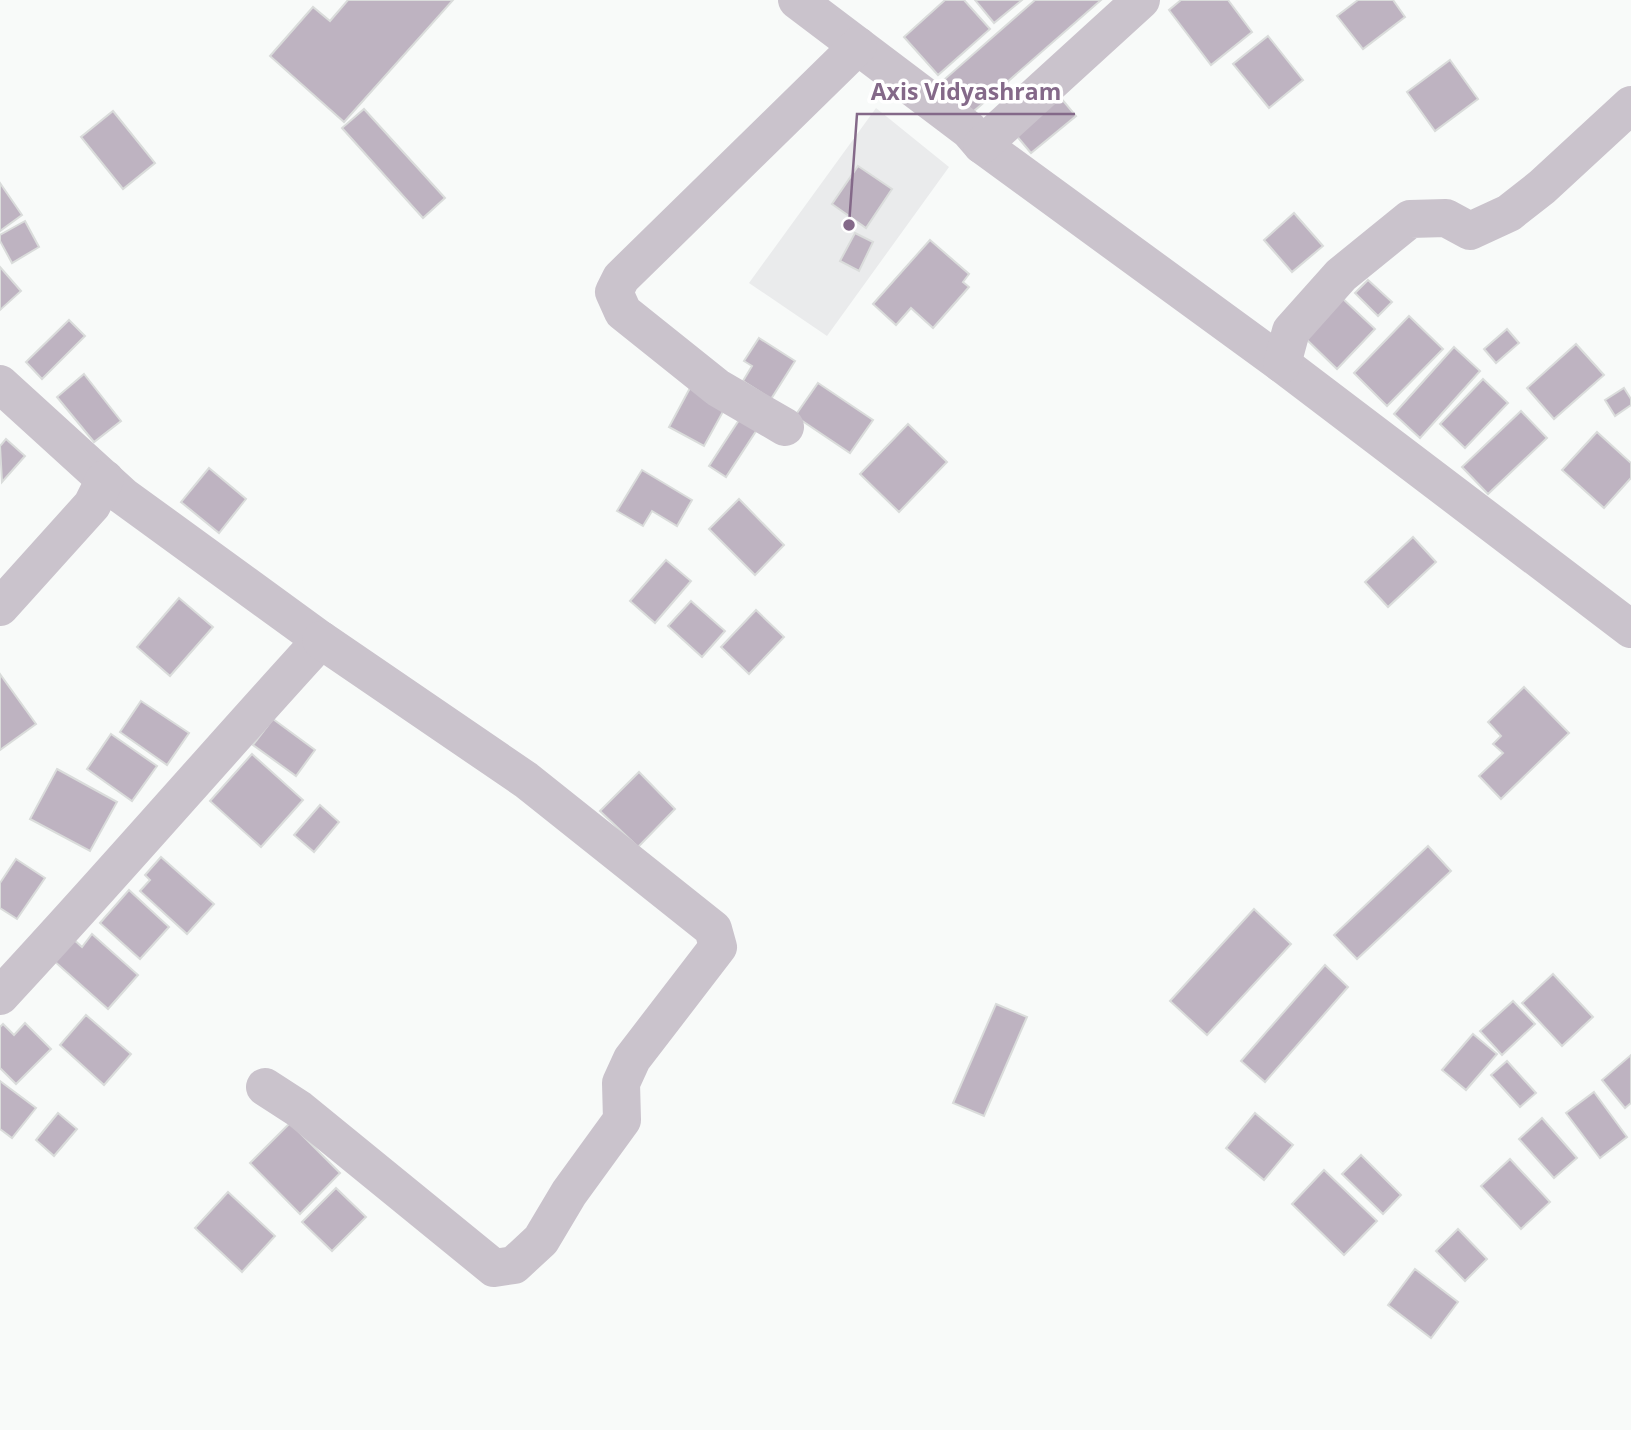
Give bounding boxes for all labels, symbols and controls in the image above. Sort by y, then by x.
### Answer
callout: Axis Vidyashram [857,70,1075,114]
text: Axis Vidyashram [871,75,1061,107]

